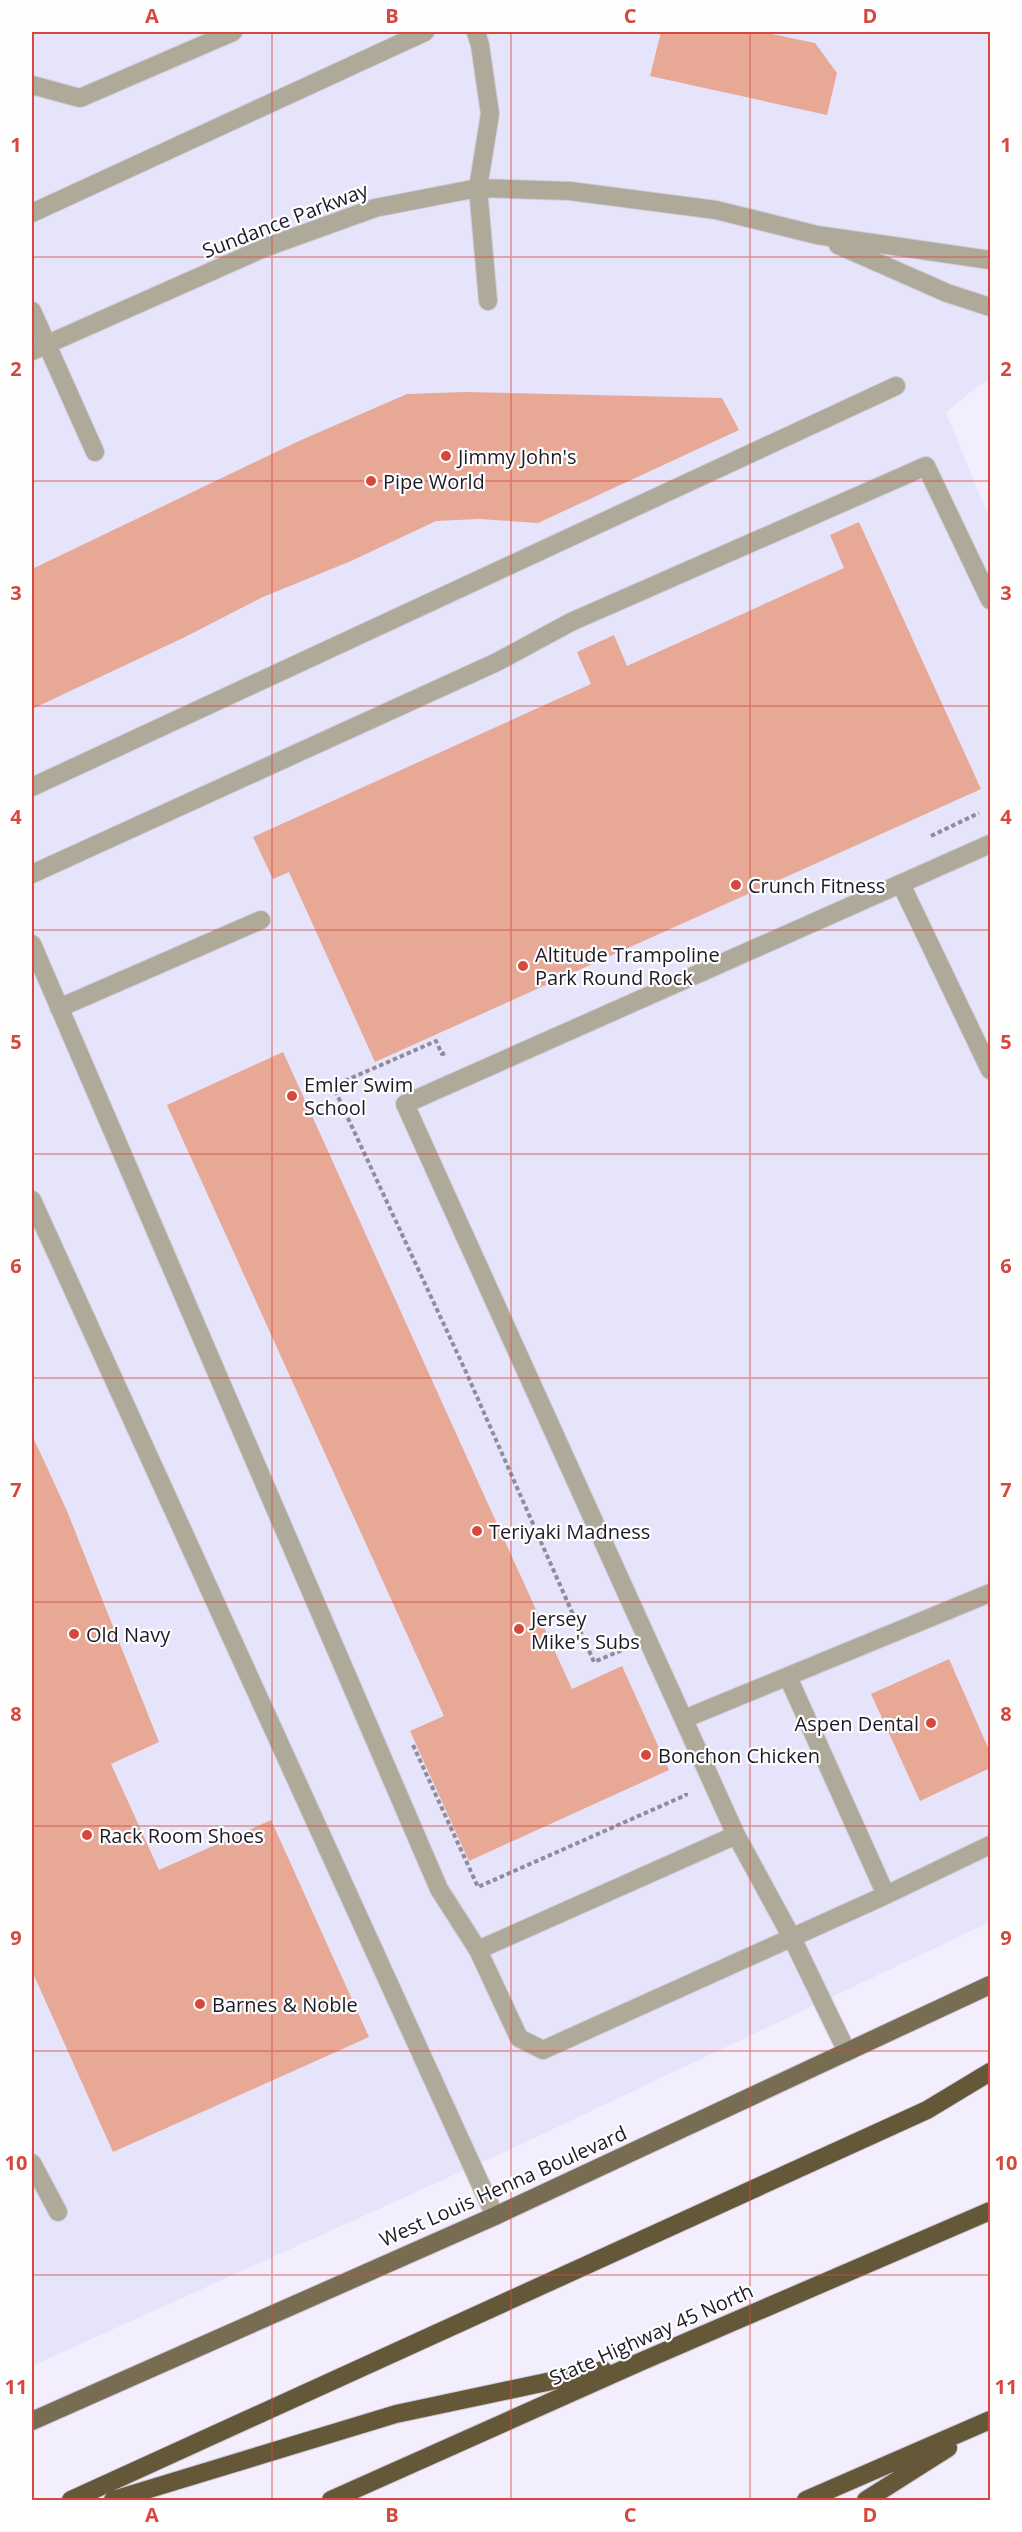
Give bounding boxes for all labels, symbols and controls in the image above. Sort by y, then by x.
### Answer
text: A [145,2,159,29]
text: B [385,2,399,29]
text: C [624,2,637,29]
text: D [863,2,877,29]
text: 1 [10,131,22,158]
text: 1 [1000,131,1012,158]
street label: Sundance Parkway [198,176,373,264]
text: 2 [10,355,22,382]
text: 2 [1000,355,1012,382]
place label: Jimmy John's [456,443,577,470]
marker: Jimmy John's [439,449,453,463]
place label: Pipe World [383,468,485,495]
marker: Pipe World [364,474,378,488]
text: 3 [10,579,22,606]
text: 3 [1000,579,1012,606]
text: 4 [10,803,22,830]
text: 4 [1000,803,1012,830]
place label: Crunch Fitness [748,872,885,899]
marker: Crunch Fitness [729,878,743,892]
place label: Altitude Trampoline Park Round Rock [535,941,720,991]
marker: Altitude Trampoline Park Round Rock [516,959,530,973]
text: 5 [10,1028,22,1055]
text: 5 [1000,1028,1012,1055]
place label: Emler Swim School [304,1071,413,1121]
marker: Emler Swim School [285,1089,299,1103]
text: 6 [10,1252,22,1279]
text: 6 [1000,1252,1012,1279]
text: 7 [10,1476,22,1503]
text: 7 [1000,1476,1012,1503]
place label: Teriyaki Madness [489,1518,650,1545]
marker: Teriyaki Madness [470,1524,484,1538]
place label: Jersey Mike's Subs [529,1605,640,1655]
place label: Old Navy [86,1621,171,1648]
marker: Jersey Mike's Subs [512,1622,526,1636]
marker: Old Navy [67,1627,81,1641]
text: 8 [10,1700,22,1727]
text: 8 [1000,1700,1012,1727]
place label: Aspen Dental [795,1710,919,1737]
marker: Aspen Dental [924,1716,938,1730]
place label: Bonchon Chicken [658,1742,820,1769]
marker: Bonchon Chicken [639,1748,653,1762]
place label: Rack Room Shoes [99,1822,264,1849]
marker: Rack Room Shoes [80,1828,94,1842]
text: 9 [10,1924,22,1951]
text: 9 [1000,1924,1012,1951]
place label: Barnes & Noble [212,1991,358,2018]
marker: Barnes & Noble [193,1997,207,2011]
street label: West Louis Henna Boulevard [375,2119,631,2253]
text: 10 [5,2149,27,2176]
text: 10 [995,2149,1017,2176]
street label: State Highway 45 North [545,2277,757,2391]
text: 11 [5,2373,27,2400]
text: 11 [995,2373,1017,2400]
text: A [145,2501,159,2528]
text: B [385,2501,399,2528]
text: C [624,2501,637,2528]
text: D [863,2501,877,2528]

